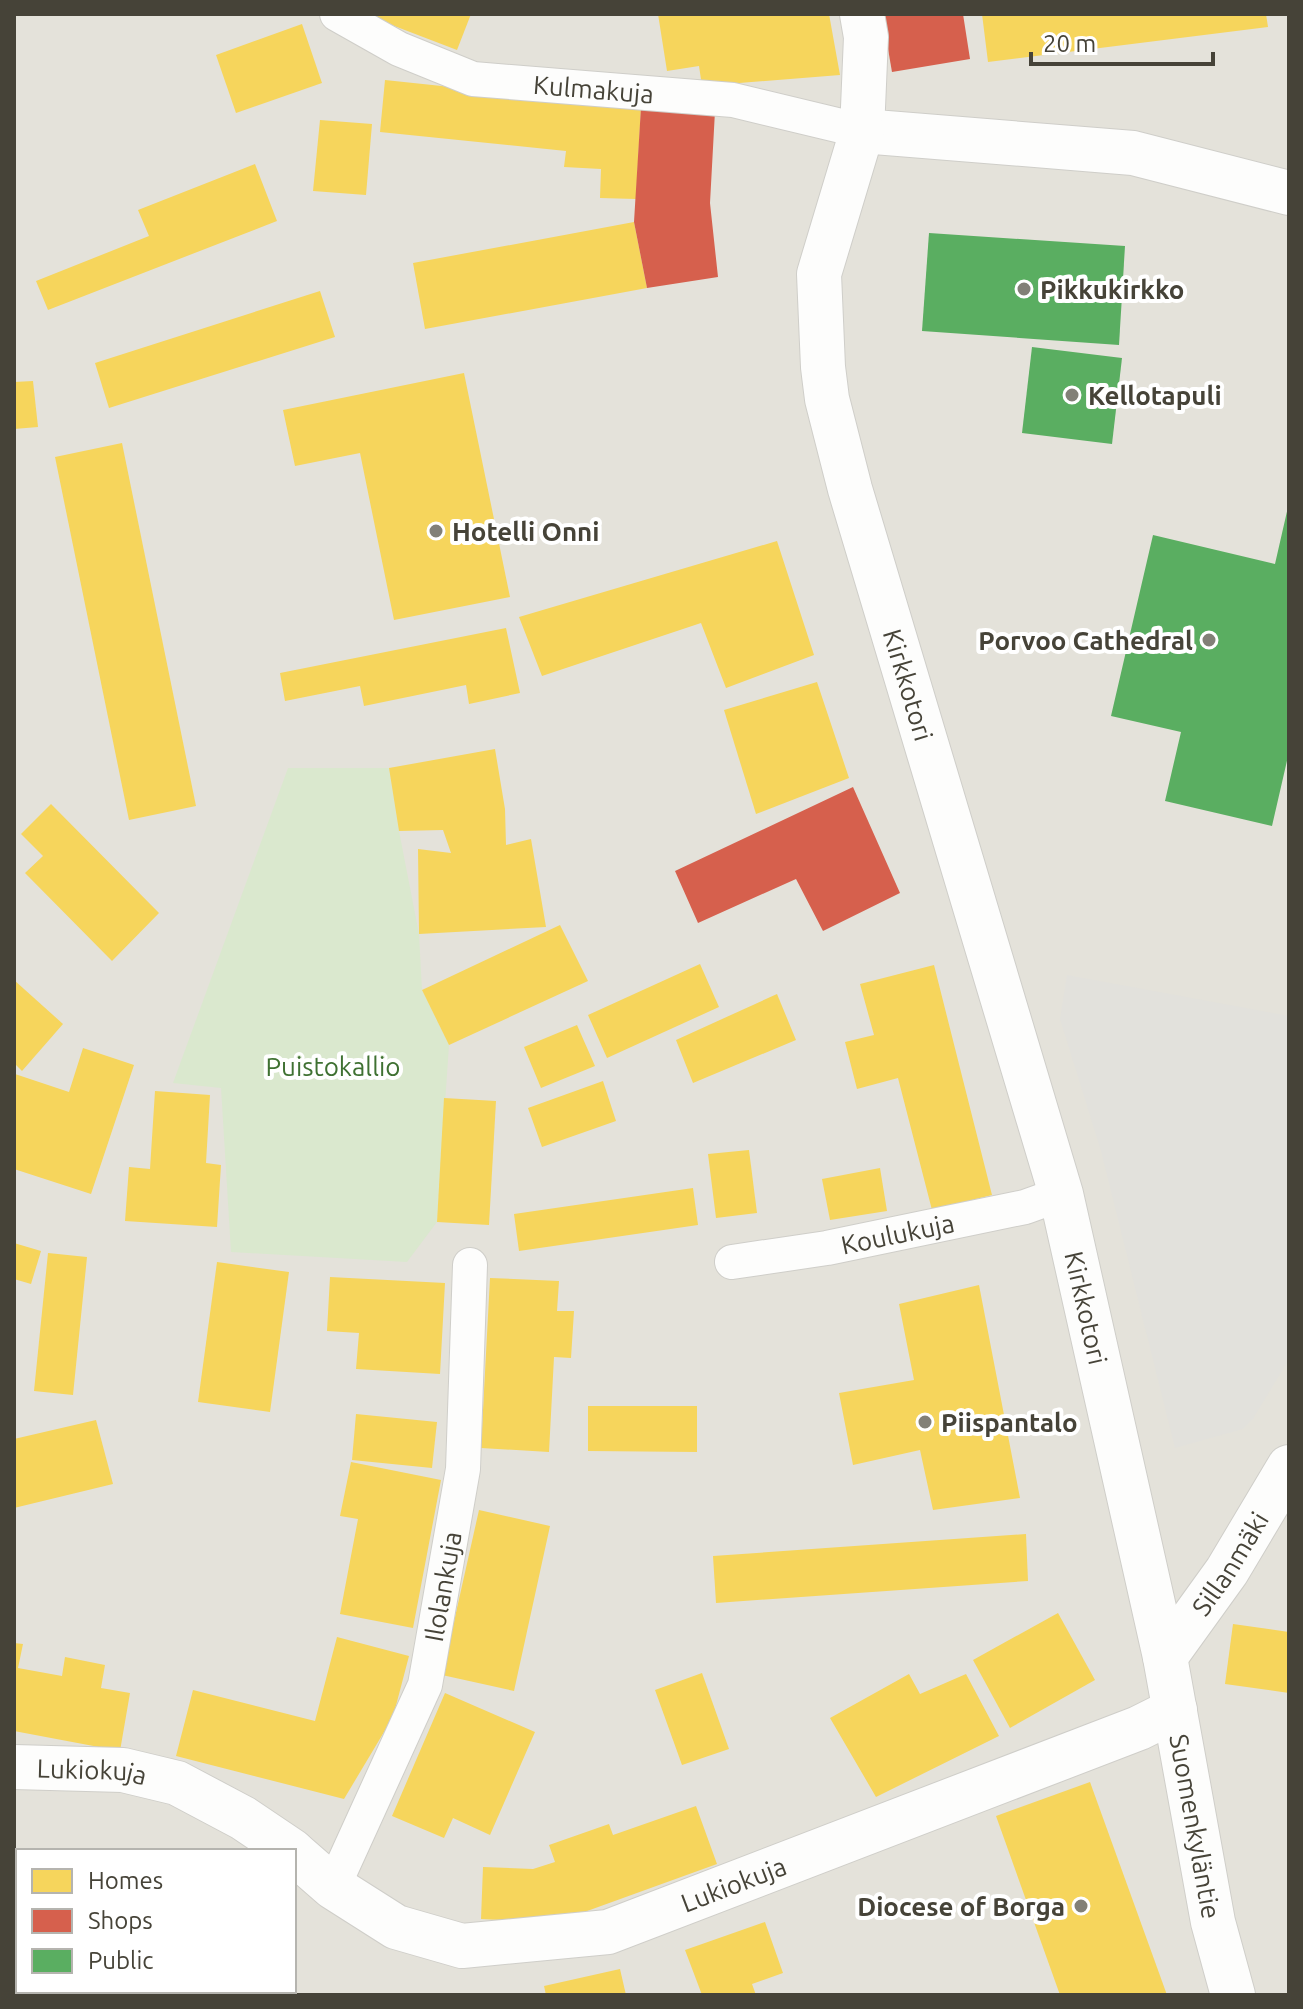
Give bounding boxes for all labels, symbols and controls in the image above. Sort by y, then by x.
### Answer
scale bar [1031,16,1213,66]
text: 20 m [1043,30,1096,57]
street label: Kulmakuja [532,69,655,108]
place label: Pikkukirkko [1040,275,1184,304]
marker: Pikkukirkko [1015,280,1033,298]
place label: Kellotapuli [1088,381,1222,410]
marker: Kellotapuli [1063,386,1081,404]
place label: Hotelli Onni [452,517,600,546]
marker: Hotelli Onni [427,522,445,540]
street label: Kirkkotori [878,626,939,744]
place label: Porvoo Cathedral [978,626,1193,655]
marker: Porvoo Cathedral [1200,631,1218,649]
park label: Puistokallio [266,1052,401,1081]
street label: Koulukuja [838,1208,957,1259]
street label: Kirkkotori [1060,1248,1113,1367]
place label: Piispantalo [941,1408,1078,1437]
marker: Piispantalo [916,1413,934,1431]
street label: Sillanmäki [1186,1506,1274,1621]
street label: Ilolankuja [418,1529,466,1644]
street label: Suomenkyläntie [1165,1732,1227,1921]
street label: Lukiokuja [36,1753,150,1790]
legend [16,1849,296,1993]
street label: Lukiokuja [677,1851,790,1917]
text: Homes [88,1867,163,1894]
place label: Diocese of Borga [857,1892,1065,1921]
marker: Diocese of Borga [1072,1897,1090,1915]
text: Shops [88,1907,153,1934]
text: Public [88,1947,153,1974]

